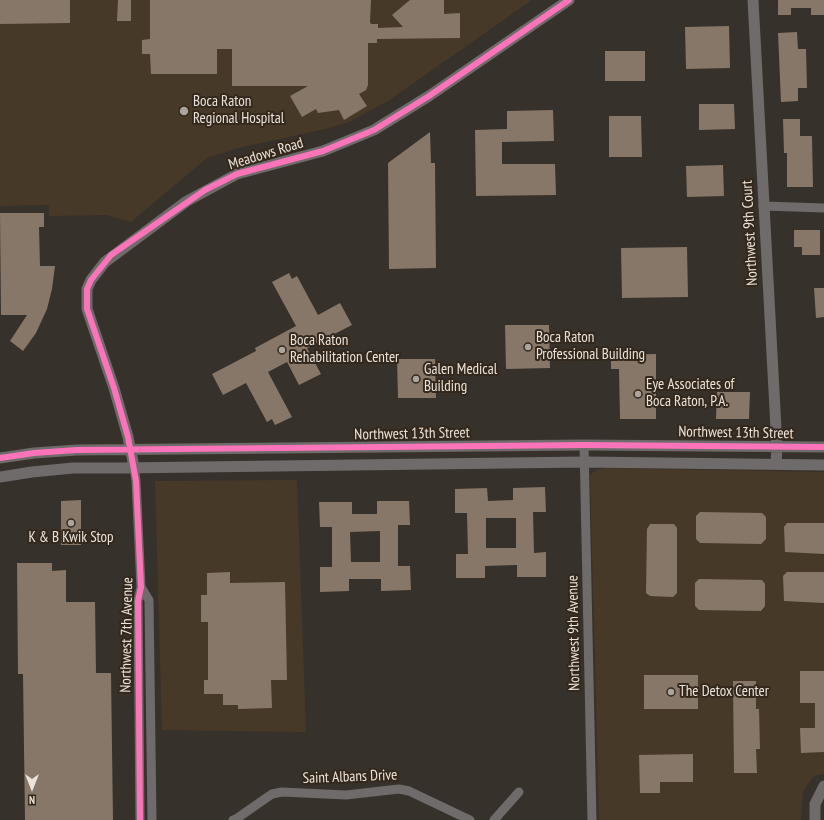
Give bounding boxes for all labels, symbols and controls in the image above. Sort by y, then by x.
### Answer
place label: Boca Raton Regional Hospital [193,93,284,128]
marker: Boca Raton Regional Hospital [178,105,190,117]
street label: Meadows Road [226,134,306,174]
street label: Northwest 9th Court [738,180,762,286]
place label: Boca Raton Professional Building [536,329,645,364]
place label: Boca Raton Rehabilitation Center [290,332,399,367]
marker: Boca Raton Professional Building [523,342,533,352]
marker: Boca Raton Rehabilitation Center [277,345,287,355]
place label: Galen Medical Building [424,361,497,396]
marker: Galen Medical Building [411,374,421,384]
place label: Eye Associates of Boca Raton, P.A. [646,376,734,411]
marker: Eye Associates of Boca Raton, P.A. [633,389,643,399]
street label: Northwest 13th Street [678,423,794,443]
street label: Northwest 13th Street [354,424,470,444]
marker: K & B Kwik Stop [66,518,76,528]
place label: K & B Kwik Stop [28,529,114,547]
street label: Northwest 9th Avenue [564,575,584,691]
street label: Northwest 7th Avenue [117,577,137,693]
place label: The Detox Center [679,683,769,701]
marker: The Detox Center [666,687,676,697]
street label: Saint Albans Drive [302,766,398,788]
north arrow [12,768,52,808]
text: N [29,793,35,807]

